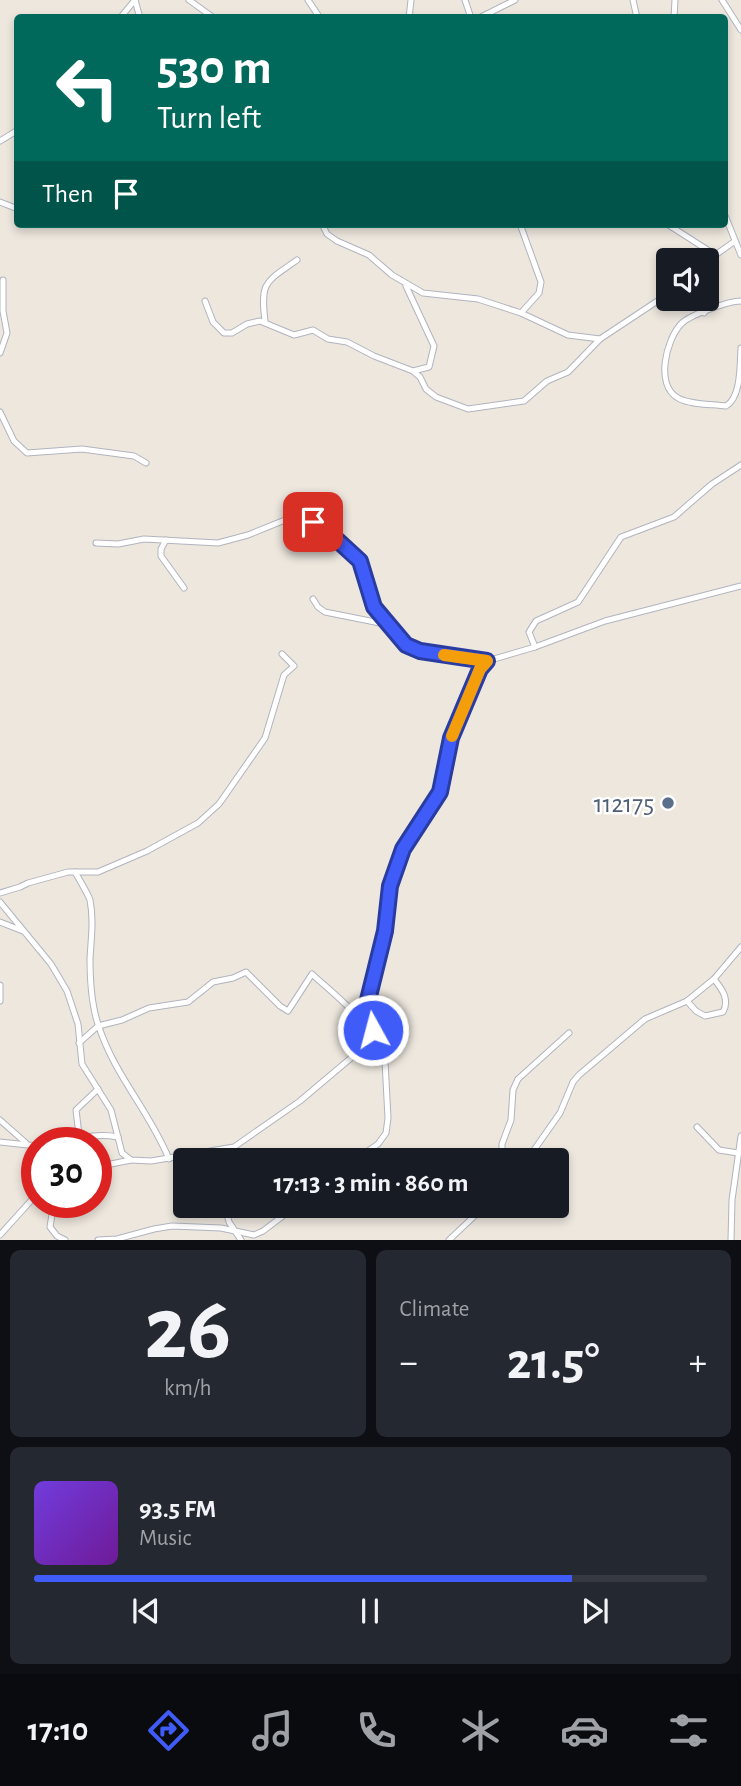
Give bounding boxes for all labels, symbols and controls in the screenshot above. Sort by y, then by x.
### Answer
icon: left [42,42,133,133]
text: 530 m [157,44,272,93]
text: Turn left [157,102,261,134]
icon: arrive [107,175,145,213]
text: Then [42,181,93,207]
map controls [656,248,719,311]
button: sound [656,248,719,311]
pin [283,492,343,552]
icon: arrive [294,503,332,541]
place label: 112175 [594,791,654,817]
marker: 112175 [660,795,676,811]
position arrow [336,993,410,1067]
speed limit sign: 30 [21,1127,112,1218]
text: 17:13 · 3 min · 860 m [273,1170,469,1196]
text: 26 [144,1284,231,1375]
text: Climate [400,1298,469,1321]
text: 21.5° [507,1336,600,1388]
text: − [400,1344,418,1382]
text: + [689,1344,707,1382]
text: km/h [164,1377,211,1400]
text: 93.5 FM [139,1496,216,1522]
text: Music [139,1527,191,1550]
icon: previous [127,1592,165,1630]
icon: pause [351,1592,389,1630]
icon: next [576,1592,614,1630]
icon: directions [144,1706,193,1755]
icon: music [248,1706,297,1755]
icon: phone [352,1706,401,1755]
icon: climate [456,1706,505,1755]
icon: car [560,1706,609,1755]
icon: filters [664,1706,713,1755]
text: 17:10 [28,1714,88,1746]

